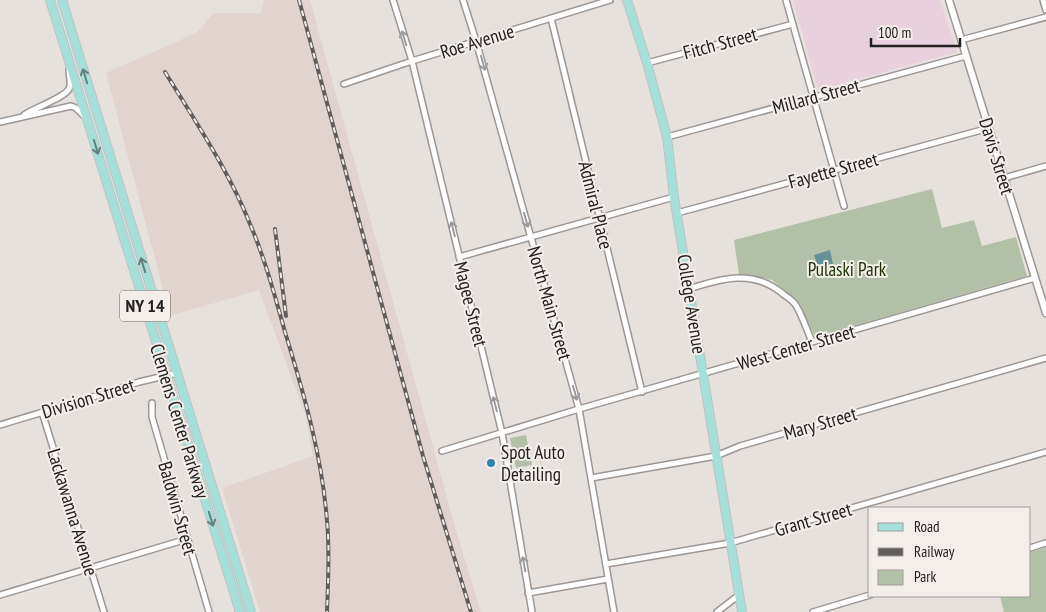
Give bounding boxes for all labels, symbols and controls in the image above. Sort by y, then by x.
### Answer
scale bar [871,15,960,47]
street label: Roe Avenue [437,18,517,64]
street label: Fitch Street [680,21,760,64]
text: 100 m [878,23,911,42]
one-way arrow [399,30,409,46]
one-way arrow [478,55,488,71]
one-way arrow [80,68,89,84]
street label: Millard Street [770,73,863,119]
street label: Davis Street [974,115,1020,198]
one-way arrow [91,138,101,154]
street label: Fayette Street [785,146,881,193]
street label: Admiral Place [573,159,619,252]
one-way arrow [522,212,532,228]
one-way arrow [447,222,457,238]
street label: North Main Street [522,243,578,363]
street label: College Avenue [672,252,712,356]
one-way arrow [138,257,148,273]
park label: Pulaski Park [808,257,887,281]
street label: Magee Street [449,259,493,350]
road number: NY 14 [120,290,170,322]
street label: West Center Street [734,319,858,375]
street label: Clemens Center Parkway [145,341,215,502]
street label: Division Street [39,372,138,424]
one-way arrow [571,385,580,401]
one-way arrow [490,397,499,413]
street label: Mary Street [781,401,860,445]
place label: Spot Auto Detailing [501,440,565,486]
street label: Lackawanna Avenue [42,446,104,579]
marker: Spot Auto Detailing [485,457,497,469]
street label: Baldwin Street [153,458,203,558]
street label: Grant Street [772,496,855,541]
legend [868,507,1031,597]
one-way arrow [206,511,216,527]
text: Road [914,517,940,536]
text: Railway [914,542,955,561]
one-way arrow [518,556,528,572]
text: Park [914,567,936,586]

